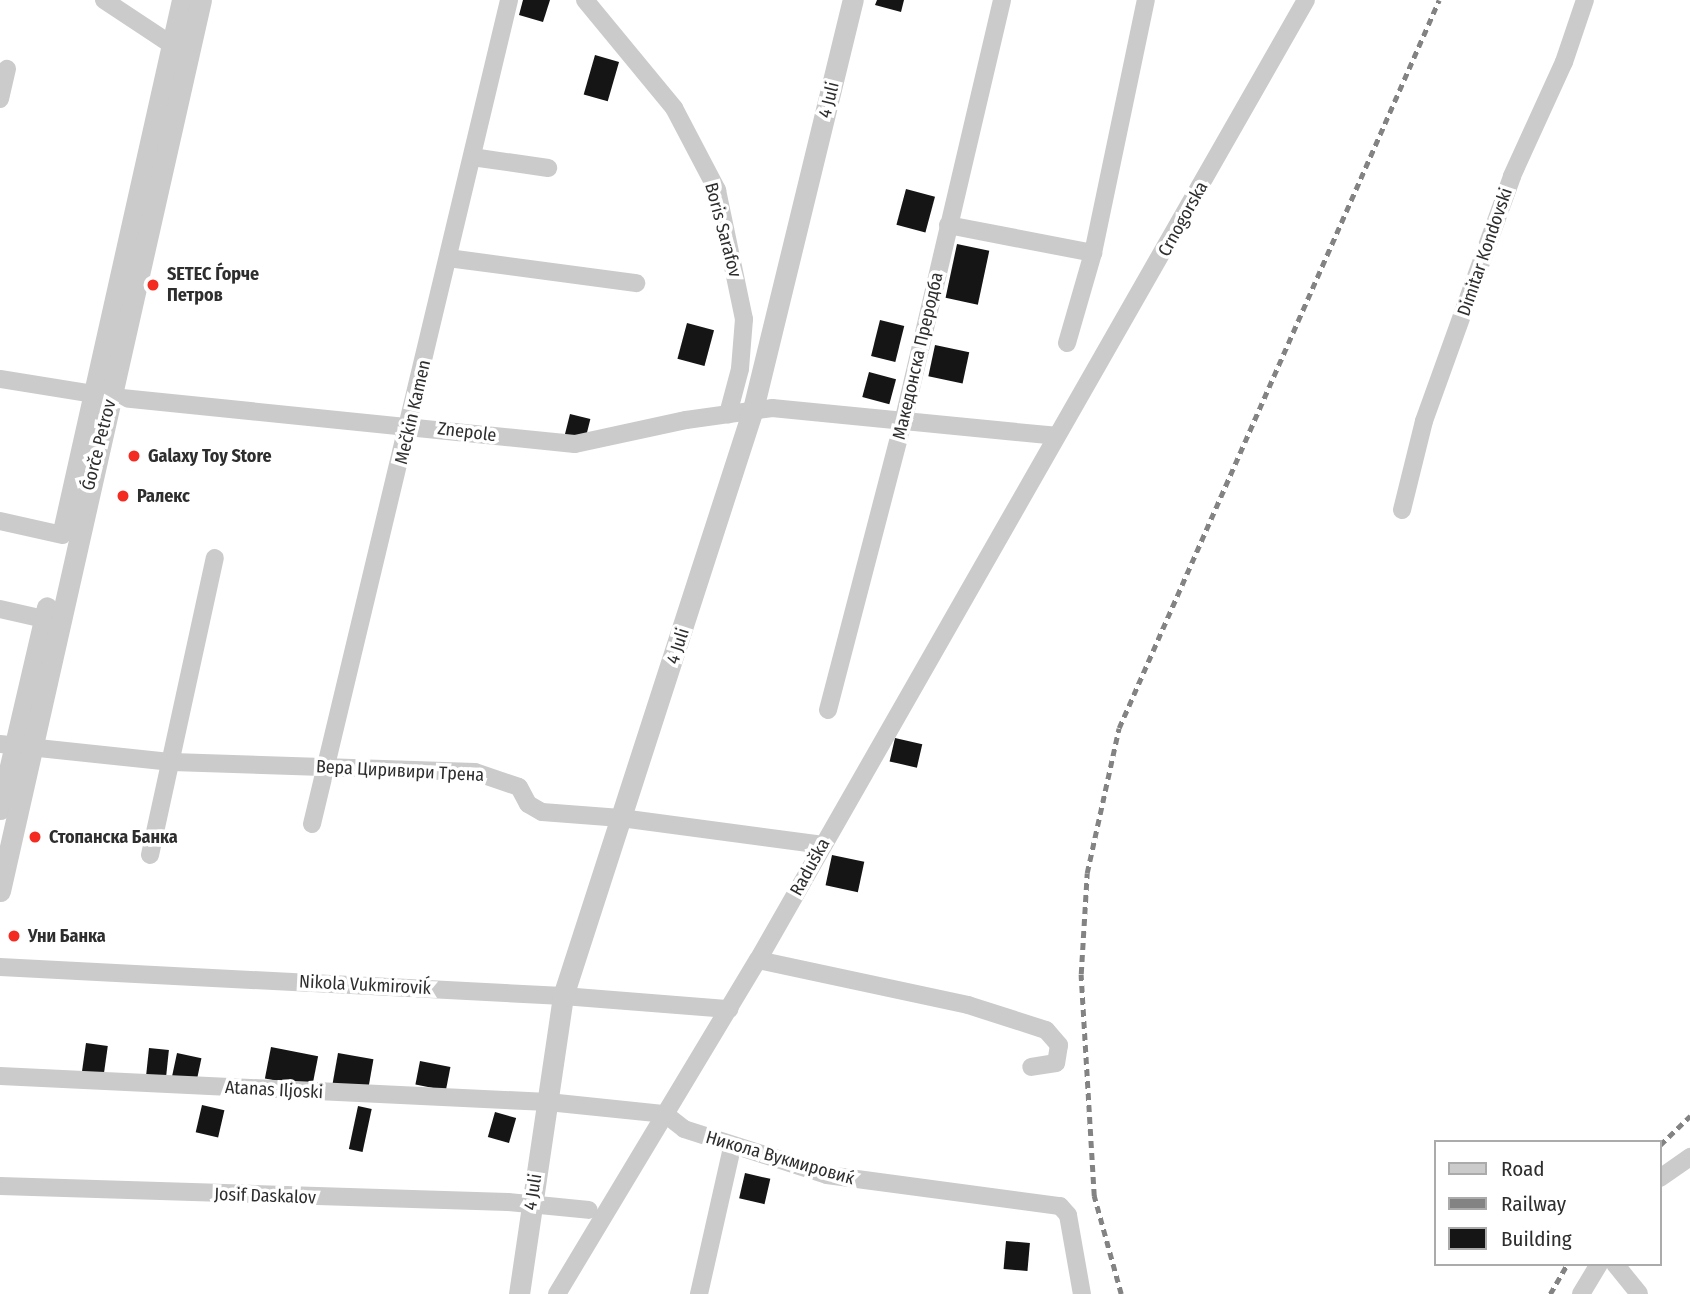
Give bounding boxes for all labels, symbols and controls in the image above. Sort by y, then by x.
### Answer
street label: 4 Juli [814,80,844,120]
street label: Crnogorska [1154,178,1212,260]
street label: Boris Sarafov [700,180,746,280]
street label: Dimitar Kondovski [1453,185,1517,319]
place label: SETEC Ѓорче Петров [167,264,259,306]
street label: Македонска Преродба [888,270,948,442]
marker: SETEC Ѓорче Петров [145,277,161,293]
street label: Mečkin Kamen [391,358,435,466]
street label: Ǵorče Petrov [77,397,121,493]
street label: Znepole [436,418,498,446]
place label: Galaxy Toy Store [148,445,272,467]
marker: Galaxy Toy Store [126,448,142,464]
place label: Ралекс [137,485,190,507]
marker: Ралекс [115,488,131,504]
street label: 4 Juli [662,625,694,667]
street label: Вера Циривири Трена [315,756,485,786]
place label: Стопанска Банка [49,826,178,848]
marker: Стопанска Банка [27,829,43,845]
street label: Raduška [785,835,835,899]
place label: Уни Банка [28,925,106,947]
marker: Уни Банка [6,928,22,944]
street label: Nikola Vukmiroviḱ [299,971,431,999]
street label: Atanas Iljoski [224,1077,324,1103]
street label: Никола Вукмировиќ [703,1126,857,1190]
legend [1434,1140,1662,1266]
text: Road [1501,1156,1545,1182]
street label: 4 Juli [519,1172,547,1212]
street label: Josif Daskalov [214,1183,316,1209]
text: Railway [1501,1191,1566,1217]
text: Building [1501,1226,1572,1252]

